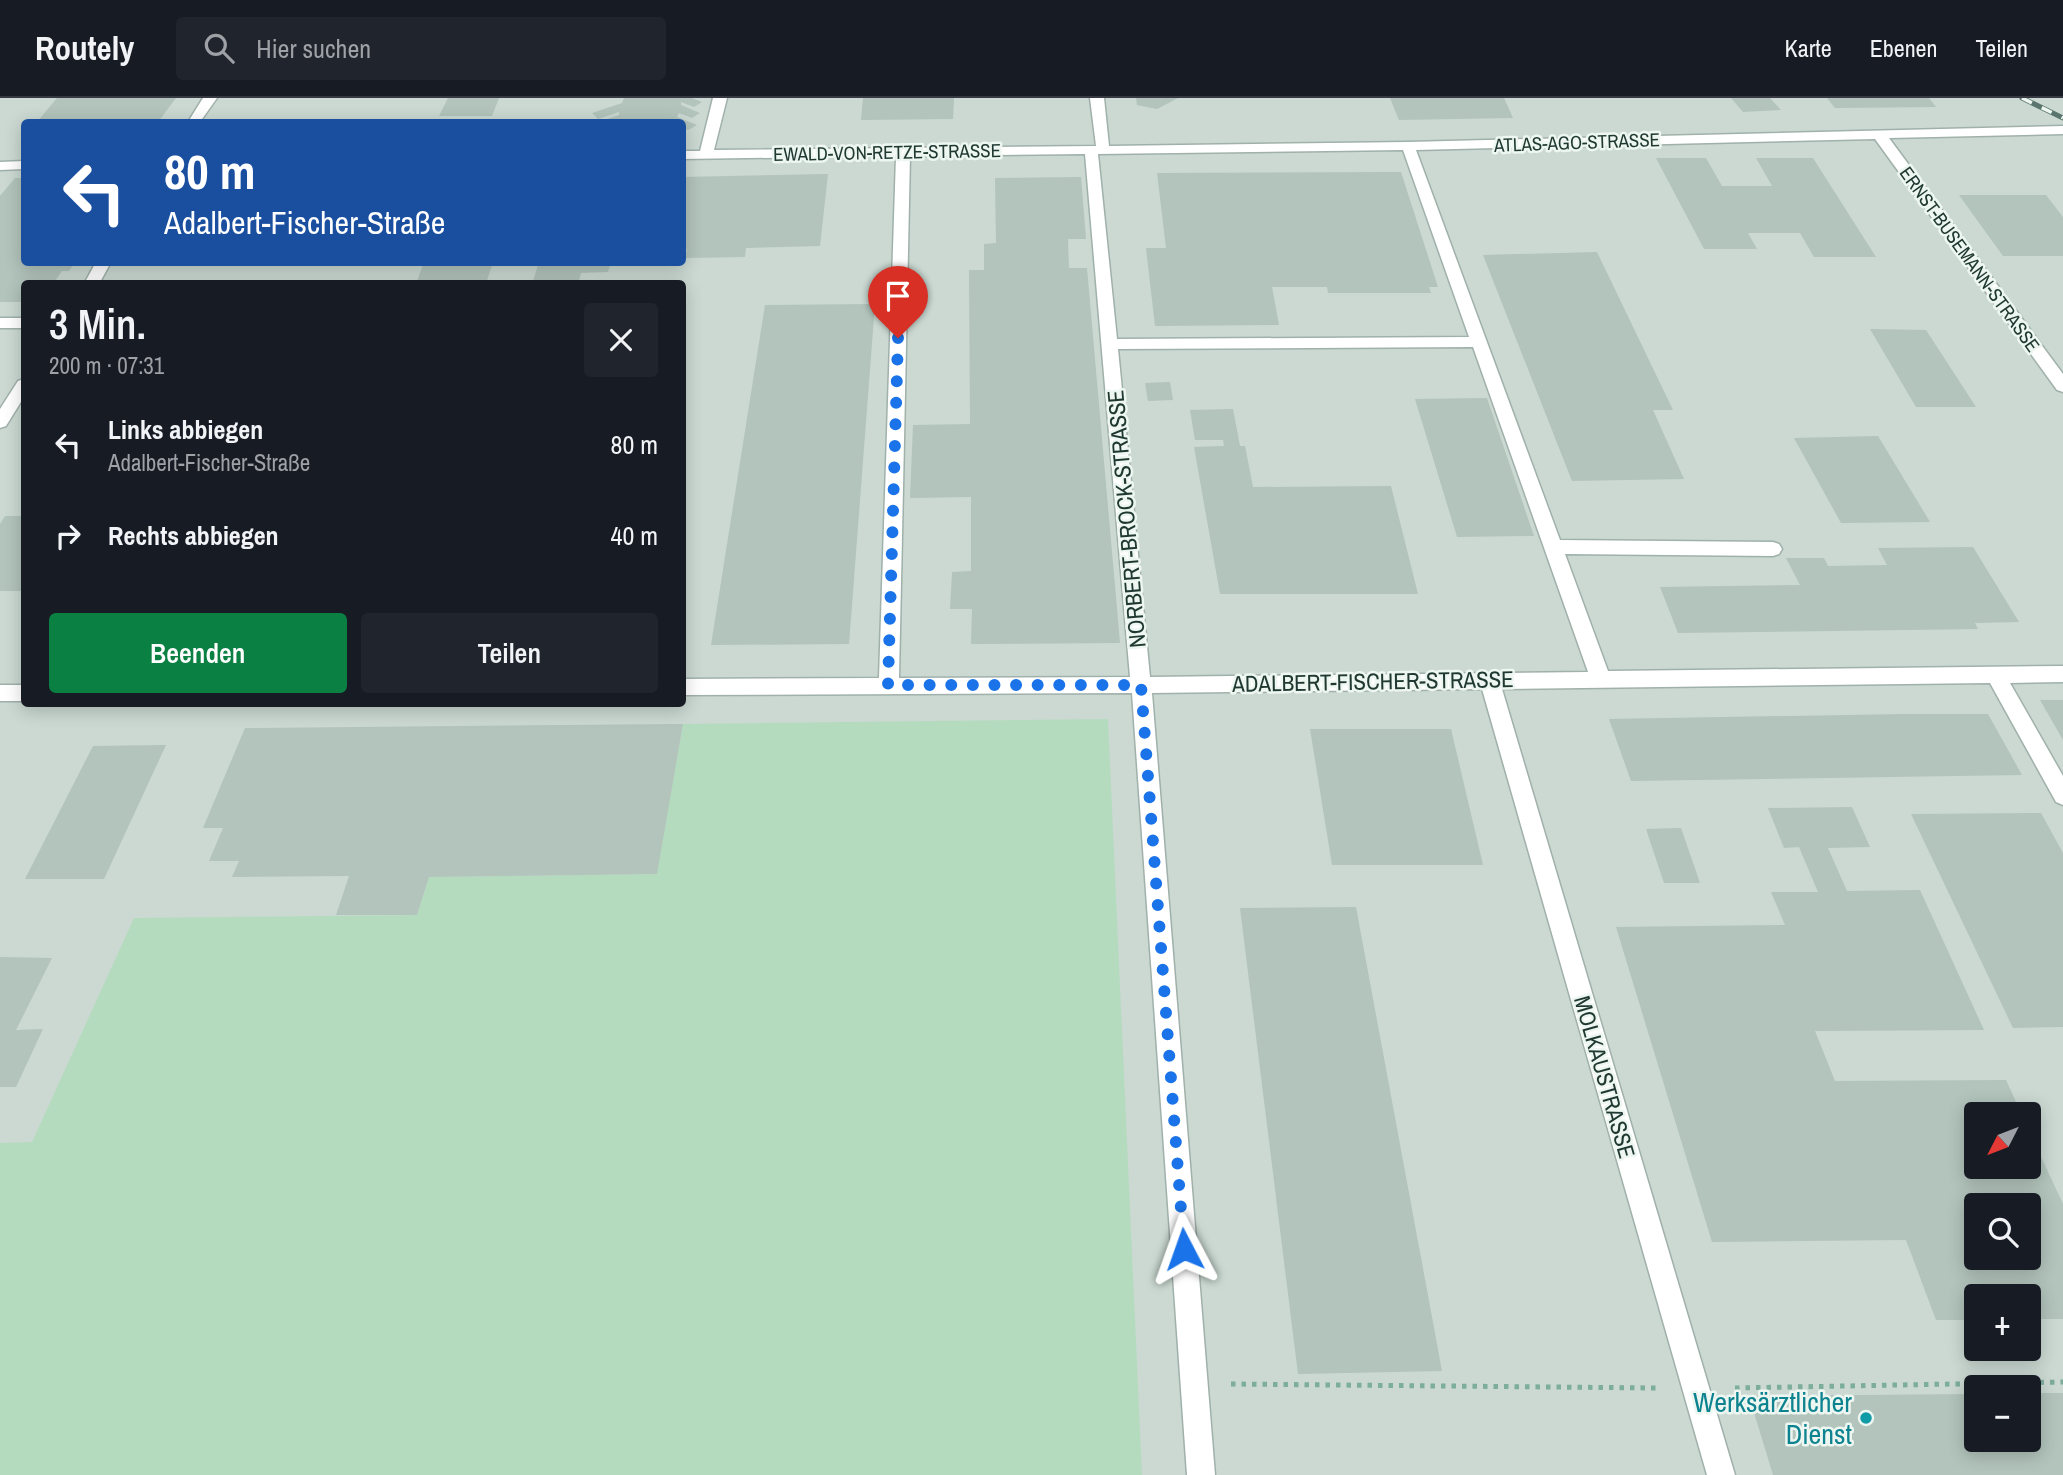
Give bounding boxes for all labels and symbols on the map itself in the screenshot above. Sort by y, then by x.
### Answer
street label: ATLAS-AGO-STRASSE [1493,126,1660,158]
street label: EWALD-VON-RETZE-STRASSE [773,137,1001,167]
street label: ERNST-BUSEMANN-STRASSE [1894,161,2046,357]
pin [868,266,928,338]
street label: NORBERT-BROCK-STRASSE [1099,389,1153,649]
street label: ADALBERT-FISCHER-STRASSE [1231,663,1514,699]
street label: MOLKAUSTRASSE [1567,992,1643,1162]
north arrow [1964,1102,2040,1180]
position arrow [1147,1212,1221,1286]
place label: Werksärztlicher Dienst [1693,1383,1852,1453]
marker: Werksärztlicher Dienst [1858,1410,1874,1426]

